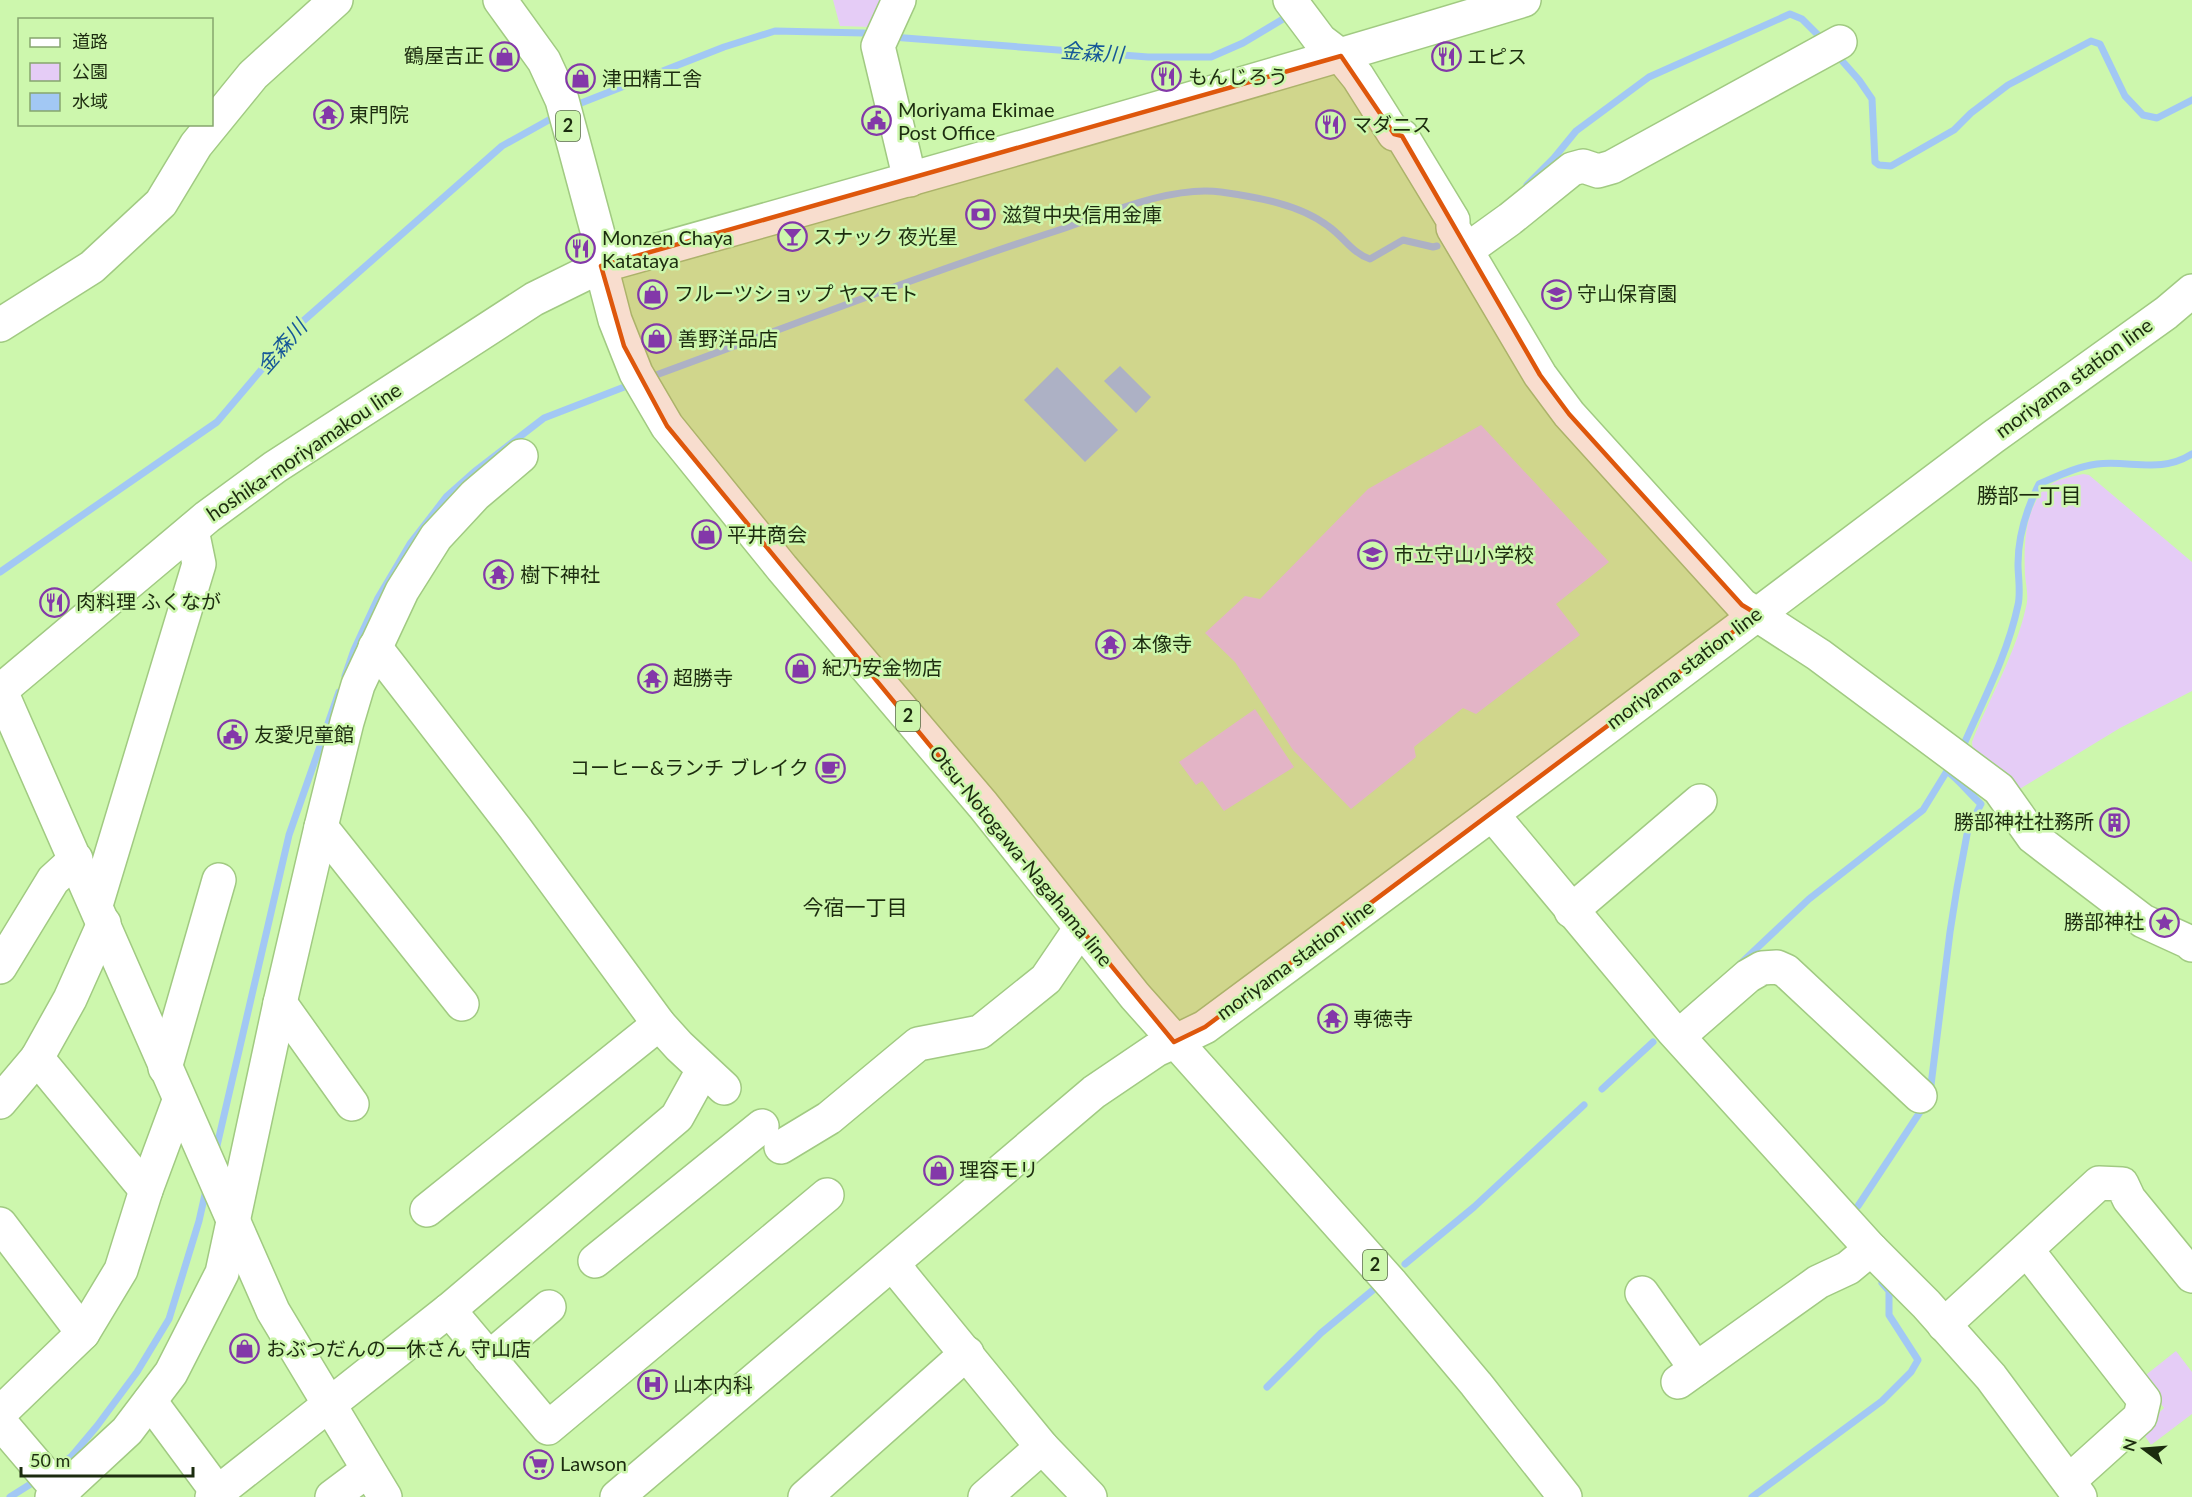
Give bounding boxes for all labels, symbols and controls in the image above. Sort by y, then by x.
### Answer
legend [18,18,213,126]
text: 道路 [72,30,108,52]
water label: 金森川 [1060,37,1126,66]
shop icon: 鶴屋吉正 [489,40,521,72]
restaurant icon: エピス [1430,41,1462,73]
place label: 鶴屋吉正 [404,43,484,67]
place label: エピス [1467,44,1527,68]
text: 公園 [72,60,108,82]
restaurant icon: もんじろう [1151,61,1183,93]
shop icon: 津田精工舎 [565,63,597,95]
place label: もんじろう [1188,64,1288,88]
place label: 津田精工舎 [602,66,702,90]
text: 水域 [72,90,108,112]
place label: Moriyama Ekimae Post Office [898,97,1055,144]
temple icon: 東門院 [312,99,344,131]
place label: 東門院 [349,102,409,126]
public building icon: Moriyama Ekimae Post Office [861,105,893,137]
restaurant icon: マダニス [1315,109,1347,141]
road number: 2 [556,111,580,141]
place label: マダニス [1352,112,1432,136]
bank icon: 滋賀中央信用金庫 [965,199,997,231]
place label: 滋賀中央信用金庫 [1002,202,1162,226]
bar icon: スナック 夜光星 [776,221,808,253]
place label: スナック 夜光星 [813,224,958,248]
place label: Monzen Chaya Katataya [602,225,733,272]
restaurant icon: Monzen Chaya Katataya [565,233,597,265]
shop icon: フルーツショップ ヤマモト [637,278,669,310]
school or university icon: 守山保育園 [1540,278,1572,310]
place label: フルーツショップ ヤマモト [674,281,919,305]
place label: 守山保育園 [1577,281,1677,305]
street label: moriyama station line [1990,312,2157,442]
water label: 金森川 [251,313,312,378]
shop icon: 善野洋品店 [641,323,673,355]
place label: 善野洋品店 [678,326,778,350]
street label: hoshika-moriyamakou line [202,377,405,525]
district label: 勝部一丁目 [1977,482,2082,507]
shop icon: 平井商会 [690,519,722,551]
place label: 平井商会 [727,522,807,546]
school or university icon: 市立守山小学校 [1357,539,1389,571]
place label: 市立守山小学校 [1394,542,1534,566]
temple icon: 樹下神社 [483,559,515,591]
place label: 樹下神社 [520,562,600,586]
restaurant icon: 肉料理 ふくなが [39,586,71,618]
place label: 肉料理 ふくなが [76,589,221,613]
street label: moriyama station line [1601,601,1766,733]
temple icon: 本像寺 [1095,628,1127,660]
place label: 本像寺 [1132,631,1192,655]
shop icon: 紀乃安金物店 [785,652,817,684]
place label: 紀乃安金物店 [822,655,942,679]
temple icon: 超勝寺 [636,662,668,694]
place label: 超勝寺 [673,665,733,689]
road number: 2 [896,701,920,731]
public building icon: 友愛児童館 [217,719,249,751]
place label: 友愛児童館 [254,722,354,746]
street label: Otsu-Notogawa-Nagahama line [925,740,1118,971]
cafe icon: コーヒー&ランチ ブレイク [814,752,846,784]
place label: コーヒー&ランチ ブレイク [570,755,809,779]
building icon: 勝部神社社務所 [2099,806,2131,838]
place label: 勝部神社社務所 [1954,809,2094,833]
district label: 今宿一丁目 [803,894,908,919]
street label: moriyama station line [1211,894,1378,1024]
place icon: 勝部神社 [2149,906,2181,938]
place label: 勝部神社 [2064,909,2144,933]
temple icon: 専徳寺 [1316,1003,1348,1035]
place label: 専徳寺 [1353,1006,1413,1030]
shop icon: 理容モリ [922,1154,954,1186]
place label: 理容モリ [959,1157,1039,1181]
road number: 2 [1363,1250,1387,1280]
shop icon: おぶつだんの一休さん 守山店 [229,1333,261,1365]
place label: おぶつだんの一休さん 守山店 [266,1336,531,1360]
hospital icon: 山本内科 [636,1369,668,1401]
place label: 山本内科 [673,1372,753,1396]
north arrow [2114,1419,2174,1479]
text: N [2118,1436,2140,1453]
scale bar [21,1440,194,1478]
supermarket icon: Lawson [523,1448,555,1480]
text: 50 m [30,1449,70,1471]
place label: Lawson [560,1451,627,1475]

